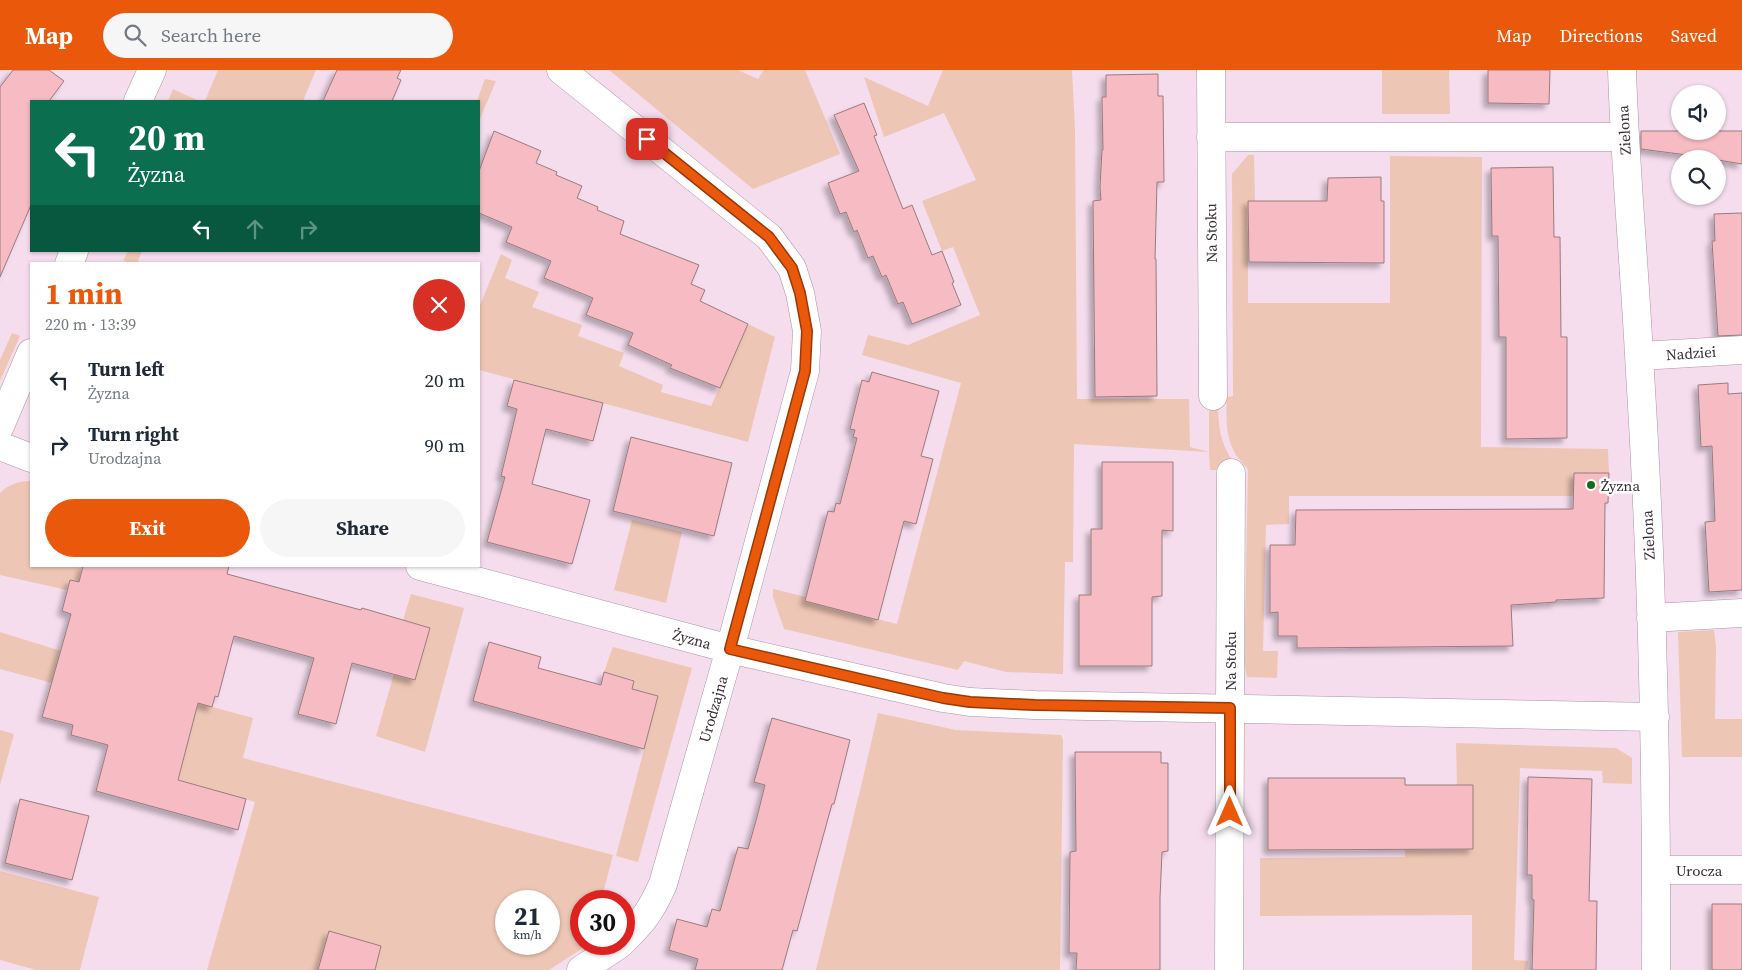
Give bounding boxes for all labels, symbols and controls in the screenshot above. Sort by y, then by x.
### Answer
search box [103,13,453,58]
text: Map [25,19,73,52]
icon: search [121,21,149,49]
text: Search here [161,22,261,48]
text: Map [1496,23,1532,48]
text: Directions [1560,23,1643,48]
text: Saved [1671,23,1717,48]
map controls [1671,85,1726,205]
button: sound [1671,85,1726,140]
street label: Zielona [1612,104,1636,155]
text: 20 m [128,114,205,162]
pin [626,118,668,160]
icon: left [45,120,110,185]
icon: arrive [633,125,661,153]
button: search [1671,150,1726,205]
text: Żyzna [128,159,185,189]
street label: Na Stoku [1200,203,1222,263]
icon: left [188,215,216,243]
icon: ahead [241,215,269,243]
icon: right [294,215,322,243]
text: 1 min [45,273,123,314]
button: close [413,279,465,331]
text: 220 m · 13:39 [45,313,136,335]
street label: Nadziei [1665,341,1717,365]
text: Turn left [88,356,164,382]
icon: left [45,366,73,394]
text: 20 m [424,367,465,393]
text: Żyzna [88,382,130,404]
text: Turn right [88,421,179,447]
icon: right [45,431,73,459]
text: 90 m [424,432,465,458]
text: Urodzajna [88,447,161,469]
place label: Żyzna [1601,475,1640,496]
marker: Żyzna [1585,479,1597,491]
button: Exit [45,499,250,557]
button: Share [260,499,465,557]
street label: Zielona [1636,509,1660,560]
street label: Żyzna [670,624,714,654]
street label: Na Stoku [1220,631,1241,691]
street label: Urodzajna [693,673,733,745]
position arrow [1203,785,1255,837]
street label: Urocza [1676,860,1723,881]
speed limit sign: 30 [570,890,635,955]
text: 21 [514,899,541,933]
text: km/h [513,927,542,943]

